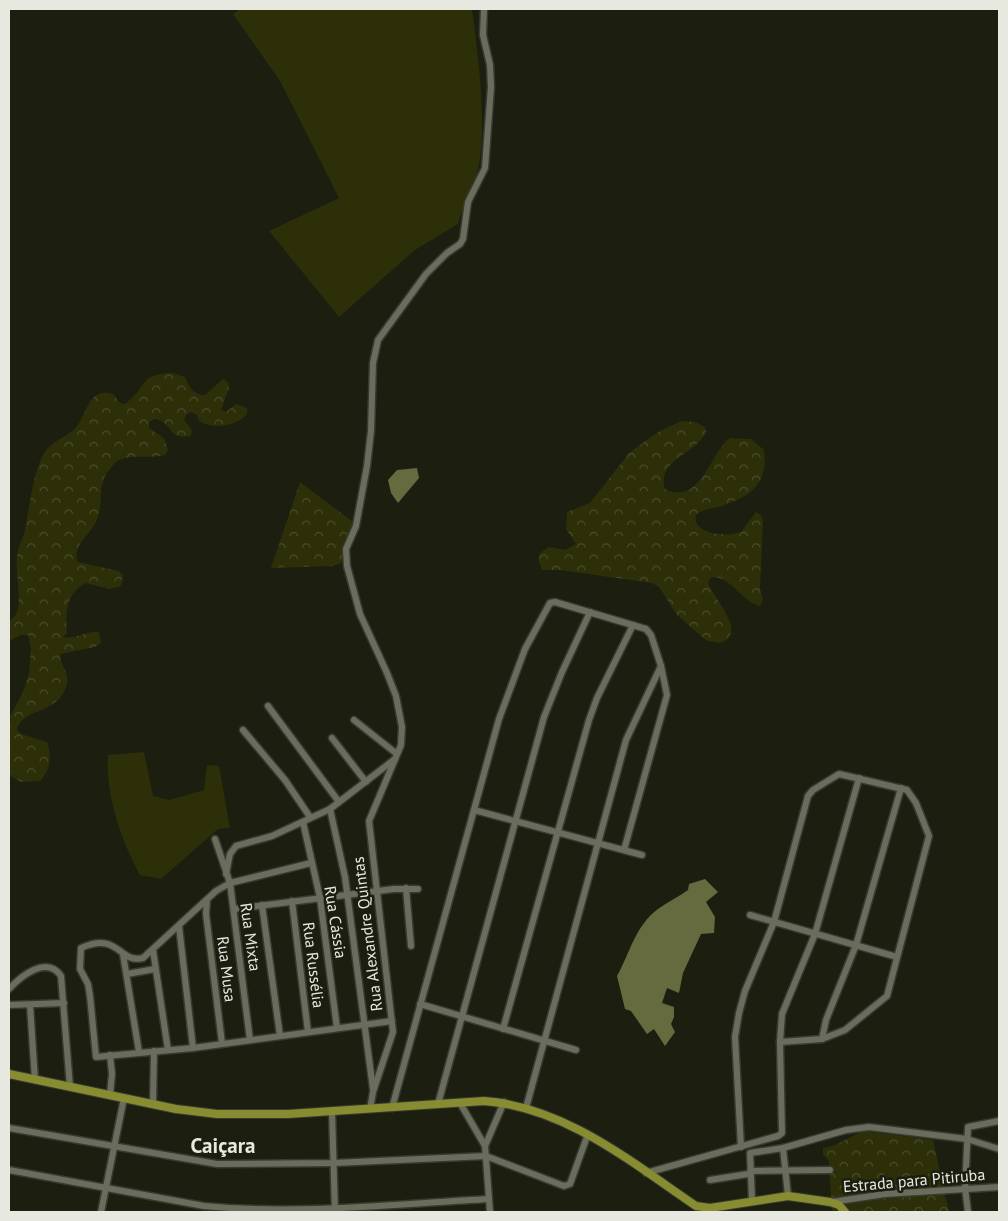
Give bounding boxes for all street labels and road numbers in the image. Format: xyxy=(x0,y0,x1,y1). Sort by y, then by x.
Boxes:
street label: Rua Alexandre Quintas xyxy=(348,855,386,1012)
street label: Rua Cássia xyxy=(320,884,352,960)
street label: Rua Mixta xyxy=(236,902,266,972)
street label: Rua Russélia xyxy=(299,921,329,1009)
street label: Rua Musa xyxy=(213,935,241,1003)
street label: Estrada para Pitiruba xyxy=(842,1164,986,1196)

